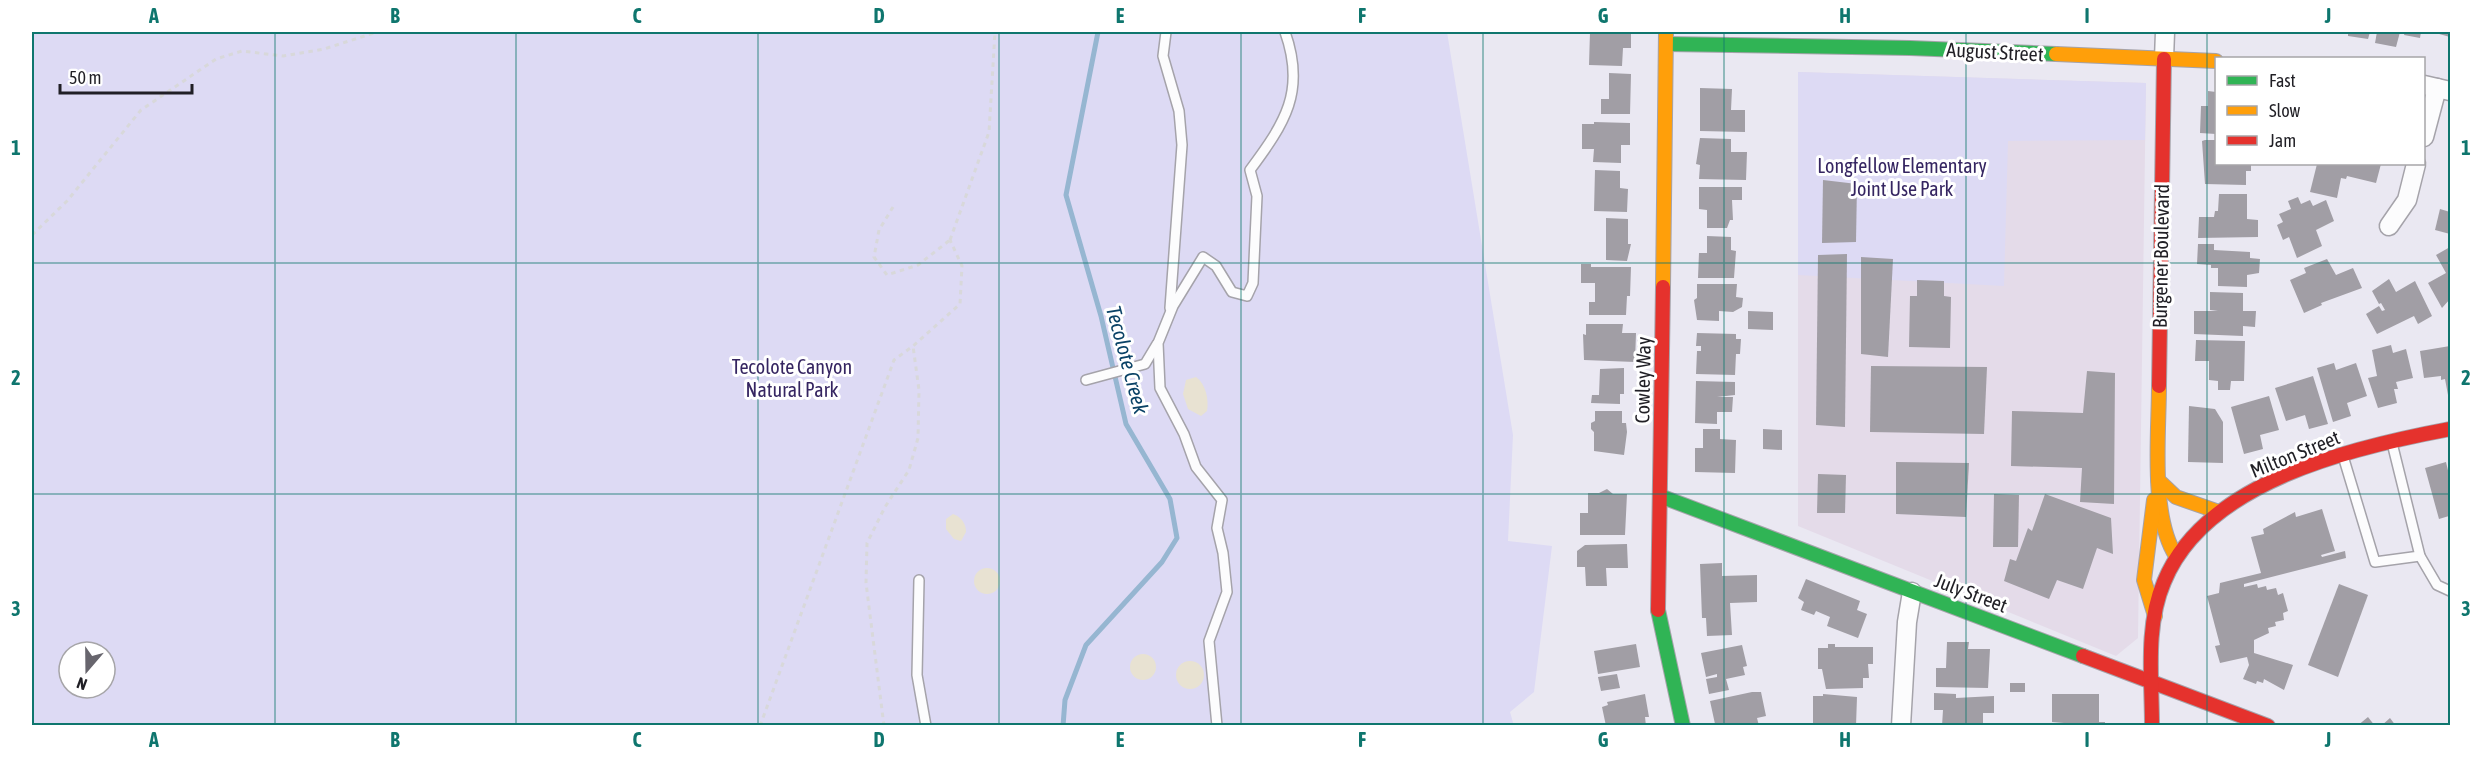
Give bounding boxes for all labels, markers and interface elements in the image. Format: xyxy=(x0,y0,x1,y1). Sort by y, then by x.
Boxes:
text: A xyxy=(148,4,159,27)
text: B xyxy=(390,4,400,27)
text: C xyxy=(633,4,642,27)
text: D xyxy=(873,4,885,27)
text: E xyxy=(1116,4,1125,27)
text: F xyxy=(1358,4,1366,27)
text: G xyxy=(1598,4,1609,27)
text: H xyxy=(1839,4,1851,27)
text: I xyxy=(2084,4,2090,27)
text: J xyxy=(2324,4,2331,27)
street label: August Street xyxy=(1946,37,2044,66)
scale bar xyxy=(60,57,192,95)
legend xyxy=(2215,57,2425,165)
text: 50 m xyxy=(69,67,101,88)
text: Fast xyxy=(2269,70,2296,91)
text: Slow xyxy=(2269,100,2300,121)
text: Jam xyxy=(2269,130,2296,151)
text: 1 xyxy=(11,136,21,159)
text: 1 xyxy=(2461,136,2471,159)
park label: Longfellow Elementary Joint Use Park xyxy=(1817,154,1987,200)
street label: Burgener Boulevard xyxy=(2148,184,2173,328)
water label: Tecolote Creek xyxy=(1102,303,1154,417)
street label: Cowley Way xyxy=(1630,337,1655,423)
park label: Tecolote Canyon Natural Park xyxy=(732,355,852,401)
text: 2 xyxy=(11,366,21,389)
text: 2 xyxy=(2461,366,2471,389)
street label: Milton Street xyxy=(2247,425,2343,482)
street label: July Street xyxy=(1932,568,2011,617)
text: 3 xyxy=(11,597,21,620)
text: 3 xyxy=(2461,597,2471,620)
north arrow xyxy=(57,640,117,700)
text: N xyxy=(74,674,89,694)
text: A xyxy=(148,728,159,751)
text: B xyxy=(390,728,400,751)
text: C xyxy=(633,728,642,751)
text: D xyxy=(873,728,885,751)
text: E xyxy=(1116,728,1125,751)
text: F xyxy=(1358,728,1366,751)
text: G xyxy=(1598,728,1609,751)
text: H xyxy=(1839,728,1851,751)
text: I xyxy=(2084,728,2090,751)
text: J xyxy=(2324,728,2331,751)

